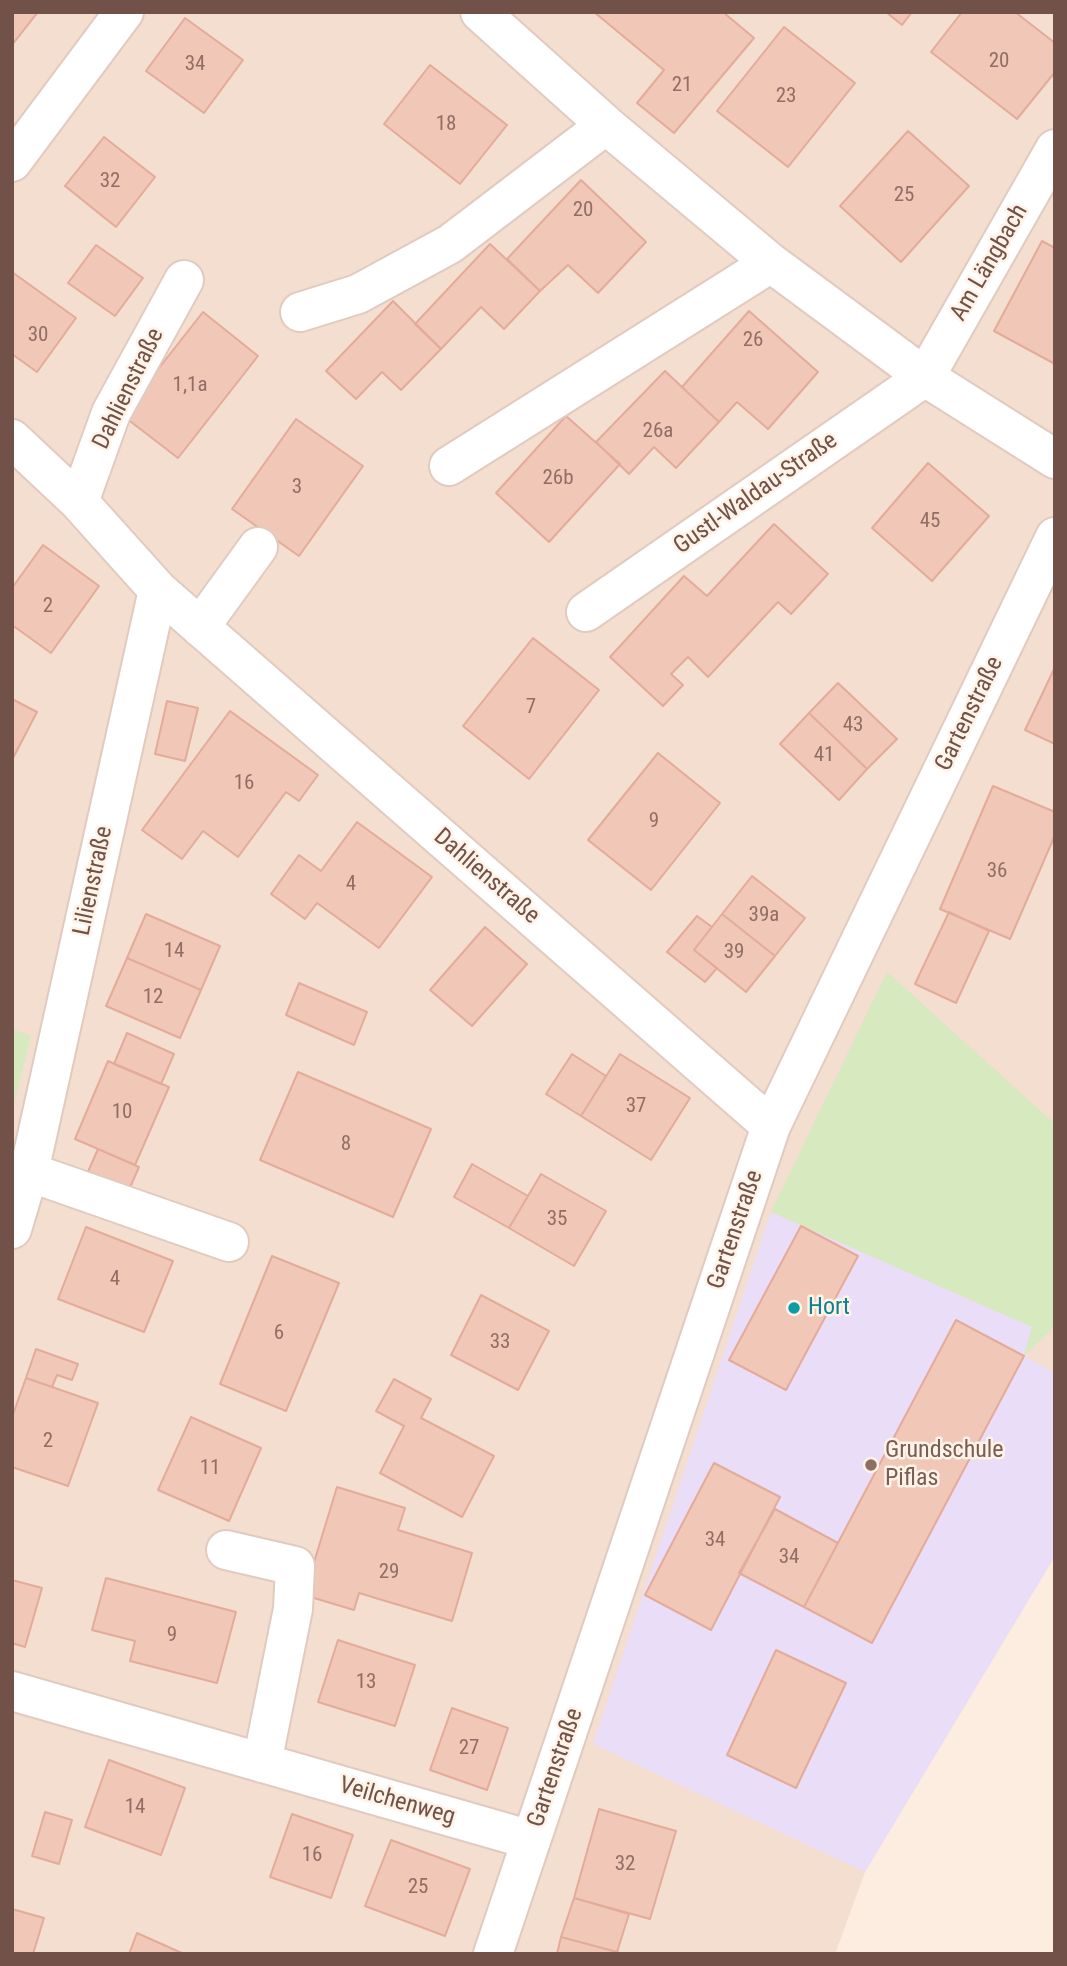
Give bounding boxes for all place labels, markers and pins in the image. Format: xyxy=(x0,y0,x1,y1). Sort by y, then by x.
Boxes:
place label: Hort xyxy=(808,1294,850,1322)
marker: Hort xyxy=(786,1300,802,1316)
place label: Grundschule Piflas xyxy=(885,1437,1004,1493)
marker: Grundschule Piflas xyxy=(863,1457,879,1473)

